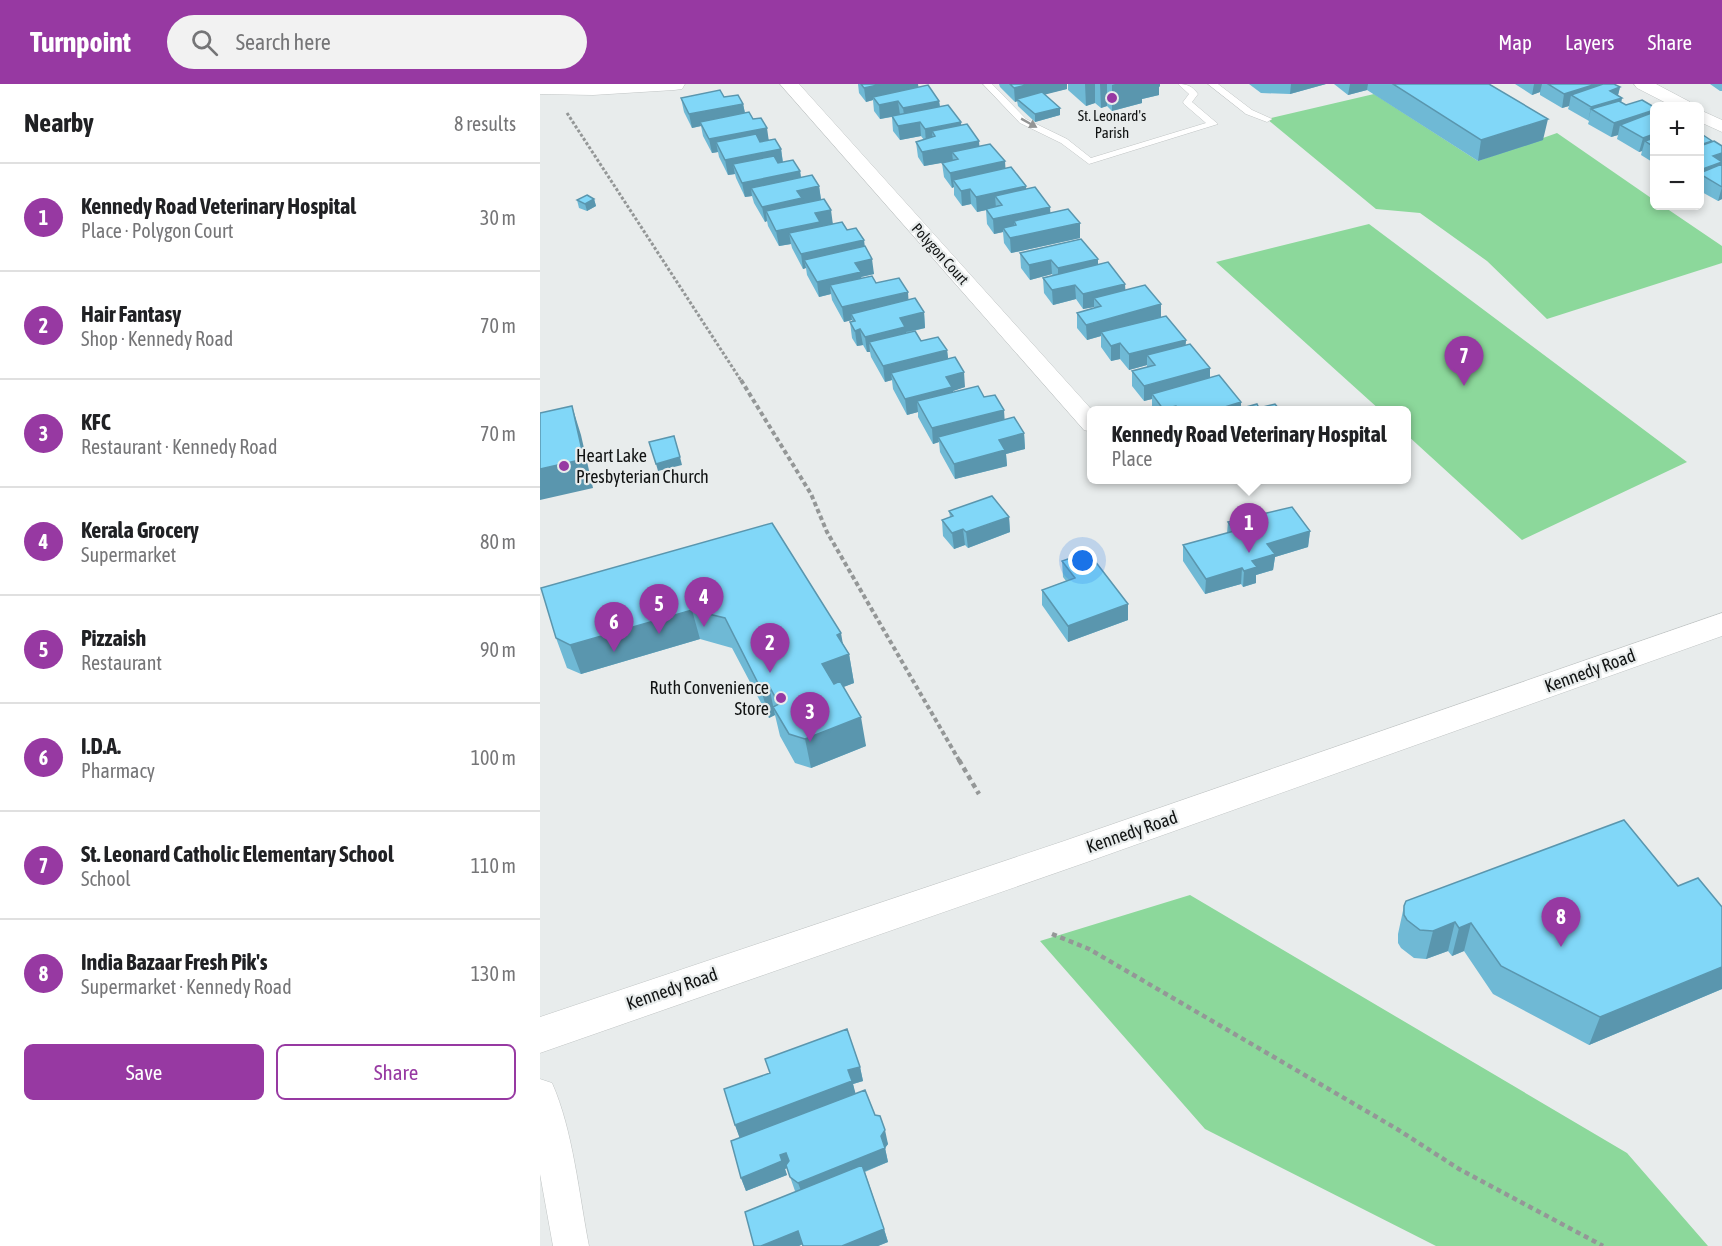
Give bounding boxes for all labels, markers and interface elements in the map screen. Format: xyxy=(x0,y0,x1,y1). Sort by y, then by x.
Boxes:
search box xyxy=(167,15,587,69)
text: Turnpoint xyxy=(30,26,131,58)
icon: search xyxy=(188,26,221,59)
text: Search here xyxy=(236,29,331,55)
text: Map xyxy=(1498,30,1532,54)
text: Layers xyxy=(1565,30,1615,54)
text: Share xyxy=(1648,30,1692,54)
marker: St. Leonard's Parish xyxy=(1105,91,1119,105)
map controls xyxy=(1650,102,1704,210)
button: + xyxy=(1650,102,1704,156)
place label: St. Leonard's Parish xyxy=(1078,107,1146,141)
text: Nearby xyxy=(24,108,94,138)
text: 8 results xyxy=(454,112,516,135)
one-way arrow xyxy=(1021,118,1038,128)
button: − xyxy=(1650,156,1704,210)
text: Kennedy Road Veterinary Hospital xyxy=(81,193,356,219)
text: 1 xyxy=(39,206,48,229)
text: 30 m xyxy=(480,206,516,229)
text: Place · Polygon Court xyxy=(81,219,234,242)
street label: Polygon Court xyxy=(908,220,972,288)
text: Hair Fantasy xyxy=(81,301,181,327)
text: 2 xyxy=(39,314,48,337)
text: 70 m xyxy=(480,314,516,337)
text: Shop · Kennedy Road xyxy=(81,327,233,350)
pin: 7 xyxy=(1444,336,1484,386)
popup xyxy=(1087,406,1411,484)
text: KFC xyxy=(81,409,111,435)
text: Kennedy Road Veterinary Hospital xyxy=(1111,421,1387,447)
text: 3 xyxy=(39,422,48,445)
text: 70 m xyxy=(480,422,516,445)
text: Restaurant · Kennedy Road xyxy=(81,435,277,458)
place label: Heart Lake Presbyterian Church xyxy=(576,445,709,487)
text: Place xyxy=(1111,447,1152,470)
marker: Heart Lake Presbyterian Church xyxy=(557,459,571,473)
pin: 1 xyxy=(1230,504,1268,553)
text: Kerala Grocery xyxy=(81,517,199,543)
text: 4 xyxy=(39,530,48,553)
text: 80 m xyxy=(480,530,516,553)
text: Supermarket xyxy=(81,543,176,566)
your location xyxy=(1068,546,1097,575)
pin: 4 xyxy=(684,578,724,627)
pin: 5 xyxy=(640,584,678,634)
pin: 6 xyxy=(594,602,634,652)
pin: 2 xyxy=(750,624,790,673)
text: Pizzaish xyxy=(81,625,146,651)
text: 5 xyxy=(39,638,48,661)
text: 90 m xyxy=(480,638,516,661)
street label: Kennedy Road xyxy=(1542,644,1638,697)
text: Restaurant xyxy=(81,651,162,674)
place label: Ruth Convenience Store xyxy=(650,677,769,719)
marker: Ruth Convenience Store xyxy=(774,691,788,705)
pin: 3 xyxy=(790,692,830,742)
text: I.D.A. xyxy=(81,733,121,759)
text: 6 xyxy=(39,746,48,769)
text: 100 m xyxy=(471,746,516,769)
text: Pharmacy xyxy=(81,759,155,782)
street label: Kennedy Road xyxy=(1084,806,1180,857)
text: St. Leonard Catholic Elementary School xyxy=(81,841,394,867)
text: 7 xyxy=(39,854,48,877)
text: 110 m xyxy=(471,854,516,877)
text: School xyxy=(81,867,131,890)
pin: 8 xyxy=(1542,898,1580,947)
text: India Bazaar Fresh Pik's xyxy=(81,949,268,975)
text: 8 xyxy=(39,962,48,985)
text: 130 m xyxy=(471,962,516,985)
street label: Kennedy Road xyxy=(624,963,720,1014)
text: Supermarket · Kennedy Road xyxy=(81,975,292,998)
button: Save xyxy=(24,1044,264,1100)
button: Share xyxy=(276,1044,516,1100)

